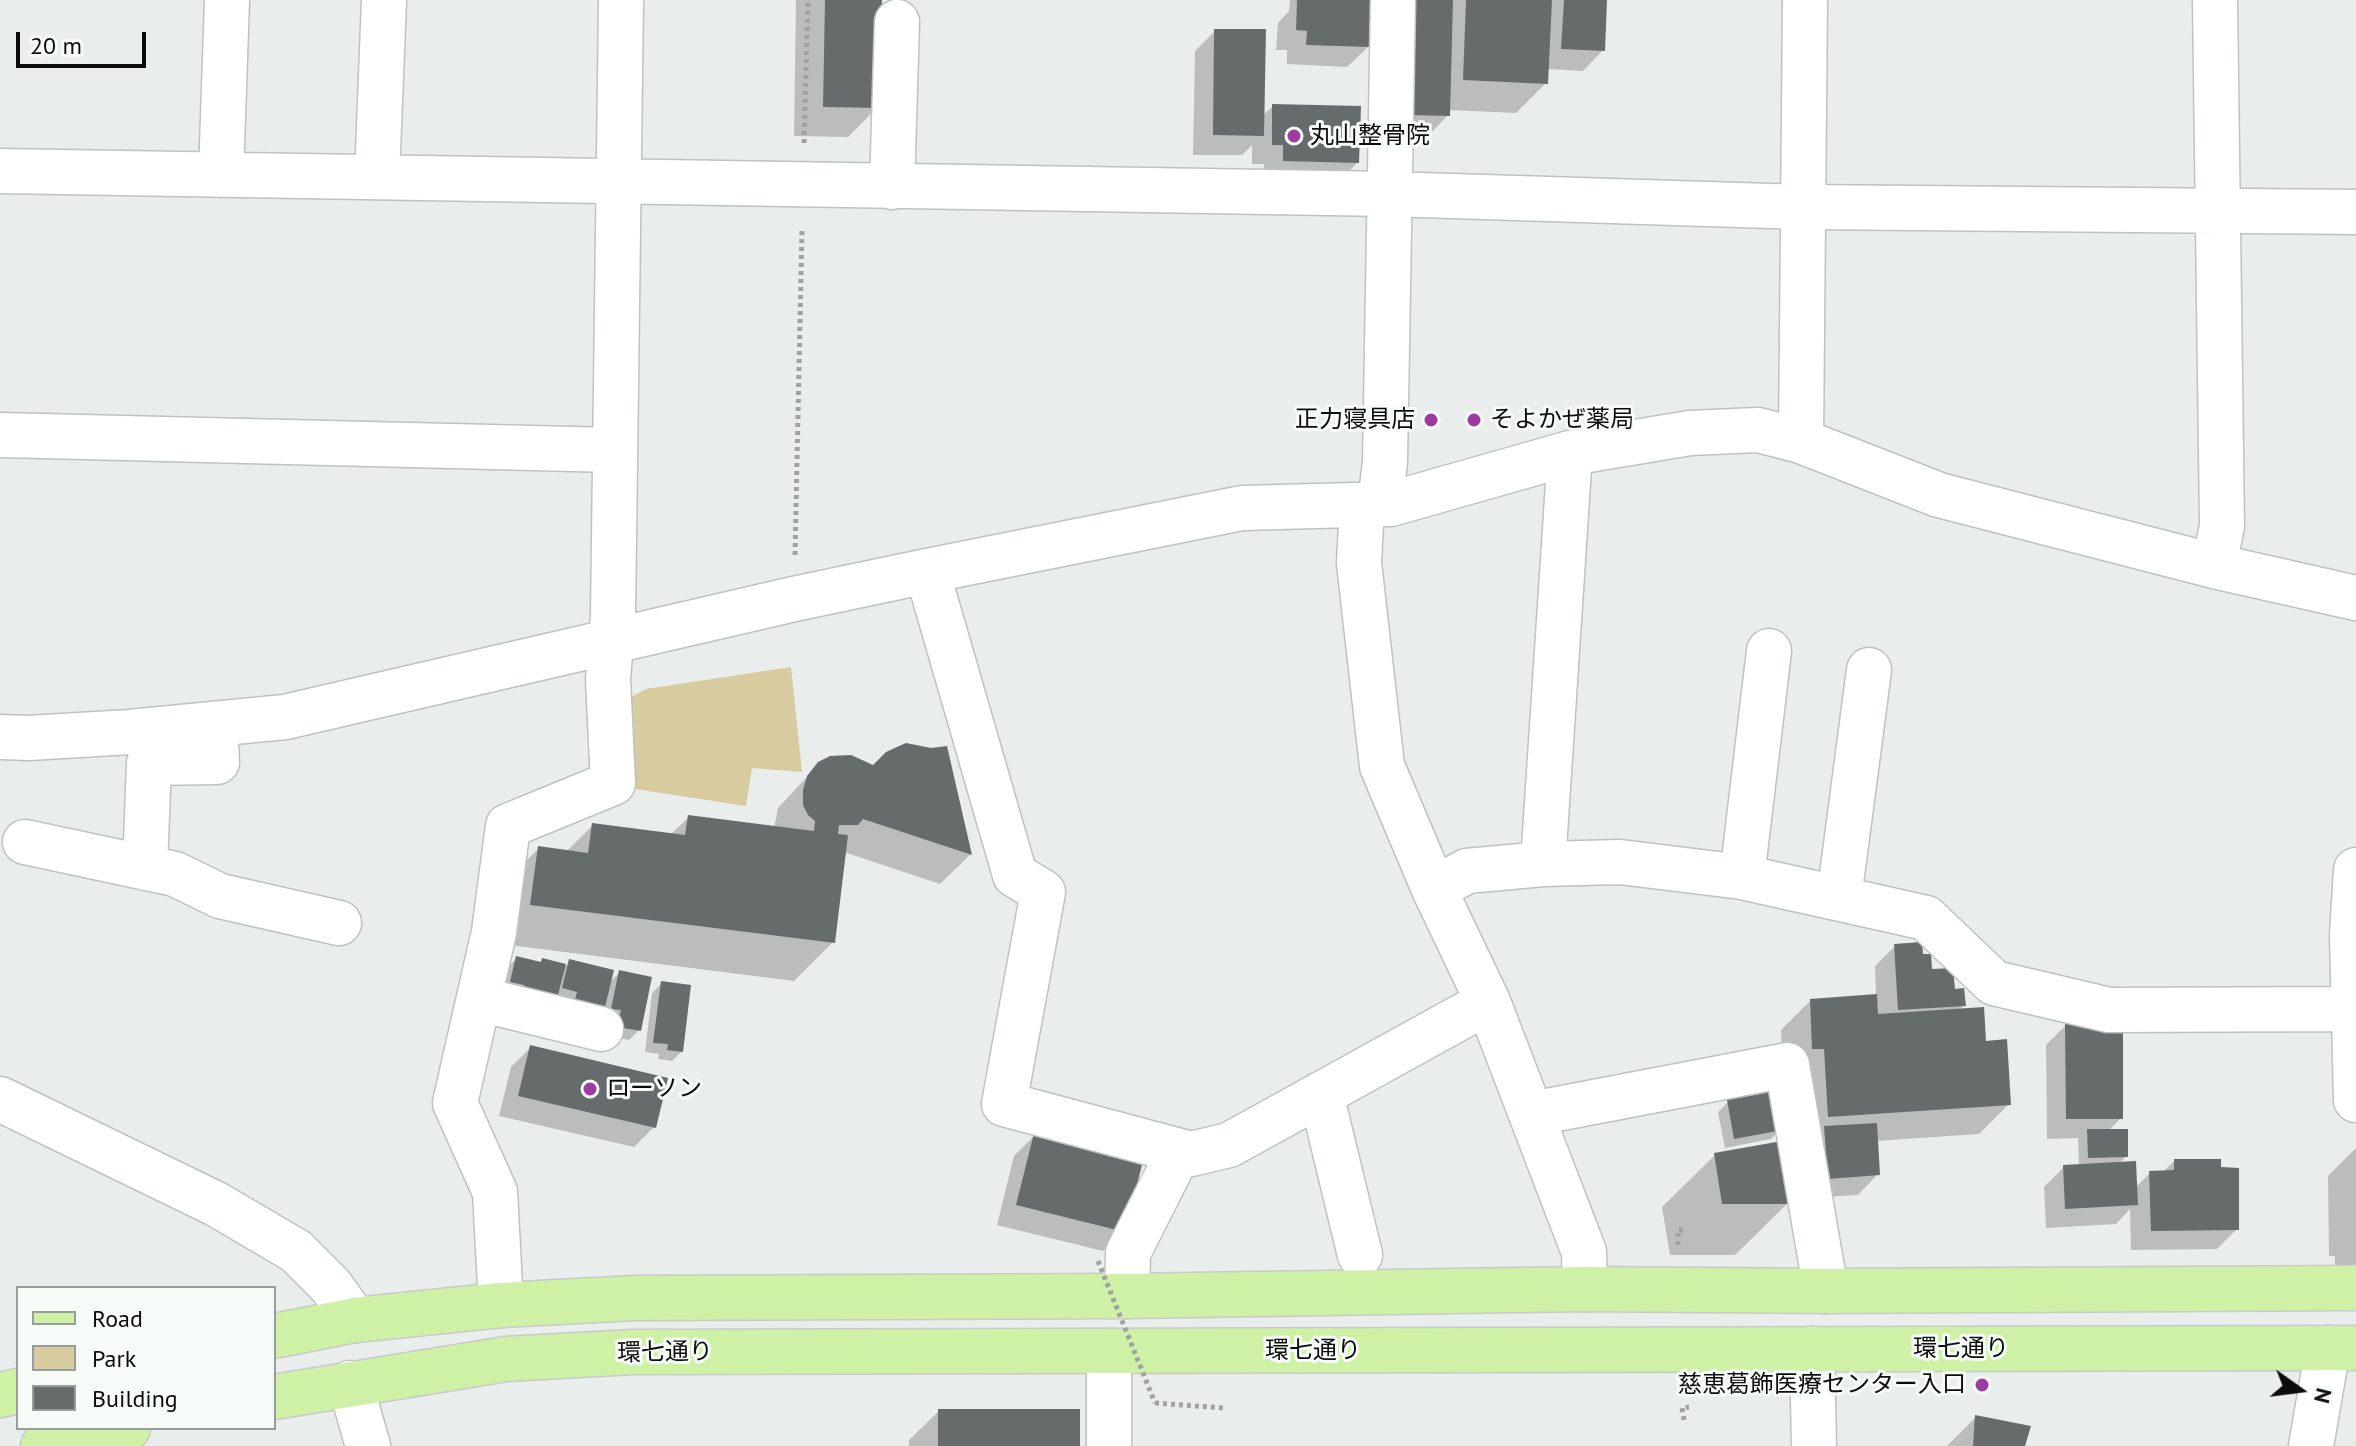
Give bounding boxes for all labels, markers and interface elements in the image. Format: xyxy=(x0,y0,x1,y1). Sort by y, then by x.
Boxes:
scale bar xyxy=(20,16,150,66)
text: 20 m xyxy=(30,30,82,61)
place label: 丸山整骨院 xyxy=(1310,122,1430,150)
marker: 丸山整骨院 xyxy=(1285,127,1303,145)
place label: 正力寝具店 xyxy=(1295,406,1415,434)
place label: そよかぜ薬局 xyxy=(1490,406,1634,434)
marker: 正力寝具店 xyxy=(1422,411,1440,429)
marker: そよかぜ薬局 xyxy=(1465,411,1483,429)
place label: ローソン xyxy=(606,1075,702,1103)
marker: ローソン xyxy=(581,1080,599,1098)
legend xyxy=(16,1286,276,1430)
text: Road xyxy=(92,1303,143,1334)
street label: 環七通り xyxy=(1913,1335,2009,1363)
street label: 環七通り xyxy=(1265,1337,1361,1365)
street label: 環七通り xyxy=(617,1338,713,1368)
text: Park xyxy=(92,1343,136,1374)
north arrow xyxy=(2260,1350,2340,1430)
place label: 慈恵葛飾医療センター入口 xyxy=(1678,1371,1966,1399)
marker: 慈恵葛飾医療センター入口 xyxy=(1973,1376,1991,1394)
text: Building xyxy=(92,1383,178,1414)
text: N xyxy=(2308,1385,2339,1406)

